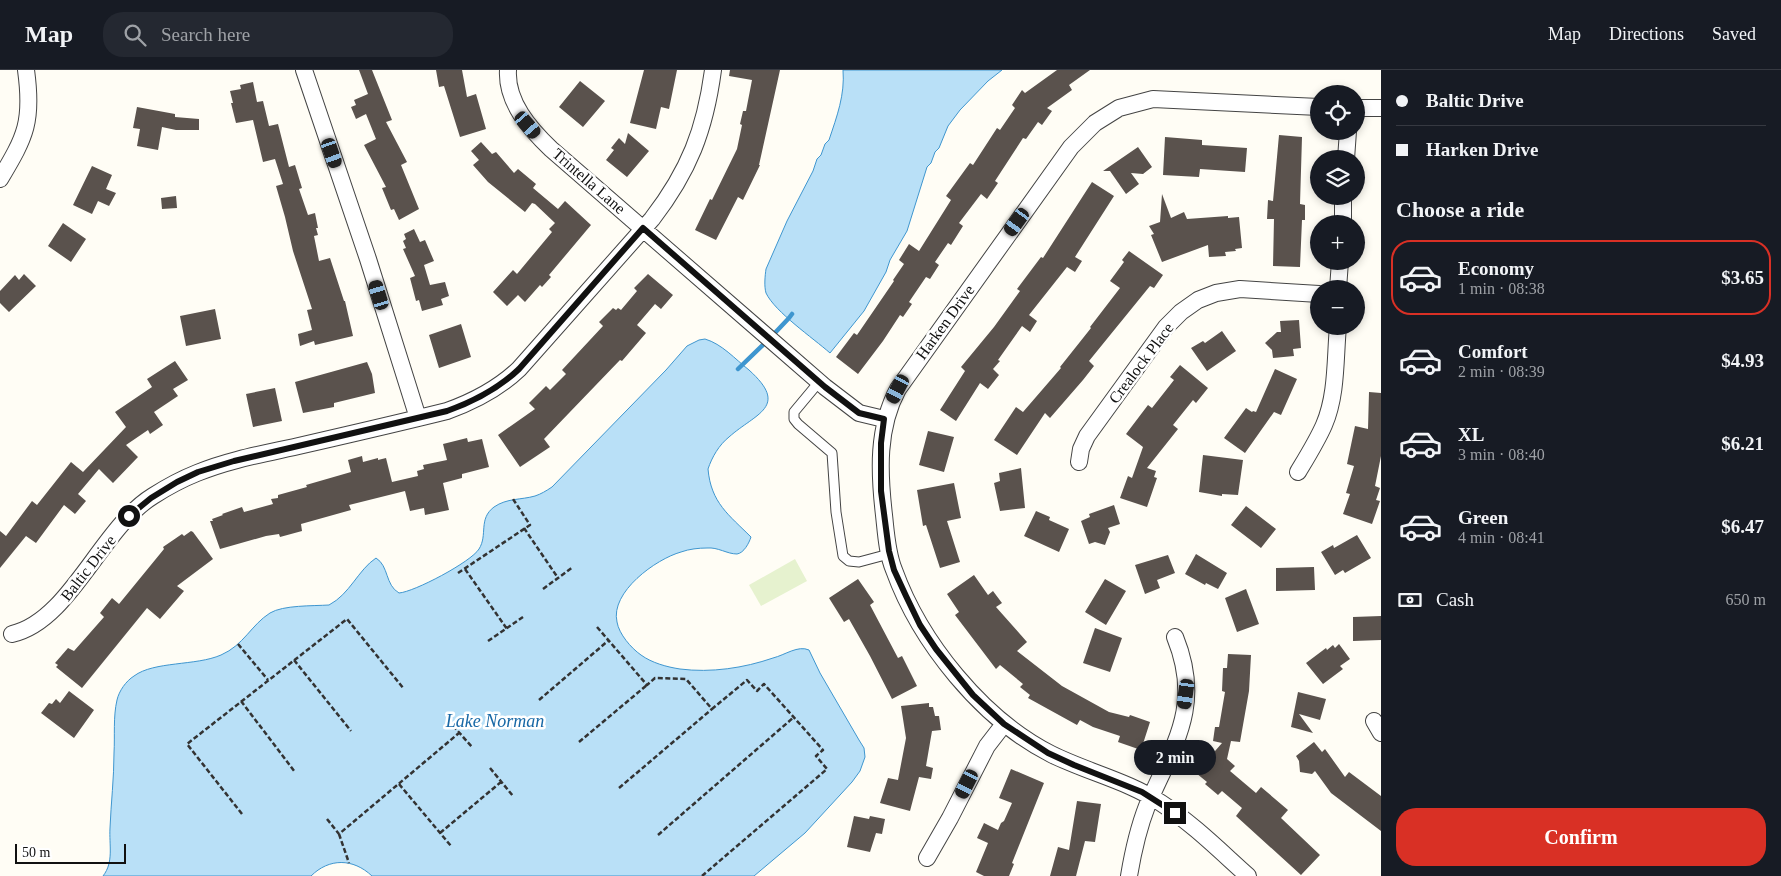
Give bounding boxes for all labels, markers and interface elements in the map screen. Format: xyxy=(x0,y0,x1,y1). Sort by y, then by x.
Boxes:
search box xyxy=(103,12,453,57)
text: Map xyxy=(25,21,73,47)
icon: search xyxy=(121,21,149,49)
text: Search here xyxy=(161,24,250,45)
text: Map xyxy=(1548,24,1581,44)
text: Directions xyxy=(1609,24,1684,44)
text: Saved xyxy=(1712,24,1756,44)
map controls xyxy=(1310,85,1365,335)
button: locate xyxy=(1310,85,1365,140)
text: Baltic Drive xyxy=(1426,90,1524,111)
car xyxy=(512,109,543,141)
car xyxy=(320,136,343,170)
text: Harken Drive xyxy=(1426,139,1538,160)
street label: Trintella Lane xyxy=(549,145,629,217)
button: layers xyxy=(1310,150,1365,205)
text: Choose a ride xyxy=(1396,197,1524,222)
car xyxy=(1002,205,1031,239)
button: + xyxy=(1310,215,1365,270)
icon: car xyxy=(1398,255,1443,300)
text: Economy xyxy=(1458,258,1534,279)
text: $3.65 xyxy=(1721,267,1764,288)
car xyxy=(367,278,390,312)
button: − xyxy=(1310,280,1365,335)
text: 1 min · 08:38 xyxy=(1458,280,1545,297)
street label: Harken Drive xyxy=(912,282,978,362)
street label: Crealock Place xyxy=(1105,319,1177,407)
icon: car xyxy=(1398,338,1443,383)
text: Comfort xyxy=(1458,341,1528,362)
text: $4.93 xyxy=(1721,350,1764,371)
text: 2 min · 08:39 xyxy=(1458,363,1545,380)
car xyxy=(884,372,911,406)
icon: car xyxy=(1398,421,1443,466)
text: XL xyxy=(1458,424,1484,445)
text: $6.21 xyxy=(1721,433,1764,454)
text: 3 min · 08:40 xyxy=(1458,446,1545,463)
icon: car xyxy=(1398,504,1443,549)
route start xyxy=(118,505,140,527)
text: Green xyxy=(1458,507,1508,528)
text: $6.47 xyxy=(1721,516,1764,537)
text: 4 min · 08:41 xyxy=(1458,529,1545,546)
street label: Baltic Drive xyxy=(57,532,119,604)
icon: cash xyxy=(1396,586,1424,614)
text: Cash xyxy=(1436,589,1474,610)
text: 650 m xyxy=(1726,591,1766,608)
car xyxy=(1176,678,1195,710)
water label: Lake Norman xyxy=(445,711,544,731)
callout: 2 min xyxy=(1134,740,1216,776)
text: 2 min xyxy=(1156,749,1194,766)
car xyxy=(953,767,980,801)
route end xyxy=(1164,802,1186,824)
button: Confirm xyxy=(1396,808,1766,866)
scale bar xyxy=(15,841,126,864)
text: 50 m xyxy=(22,845,50,860)

